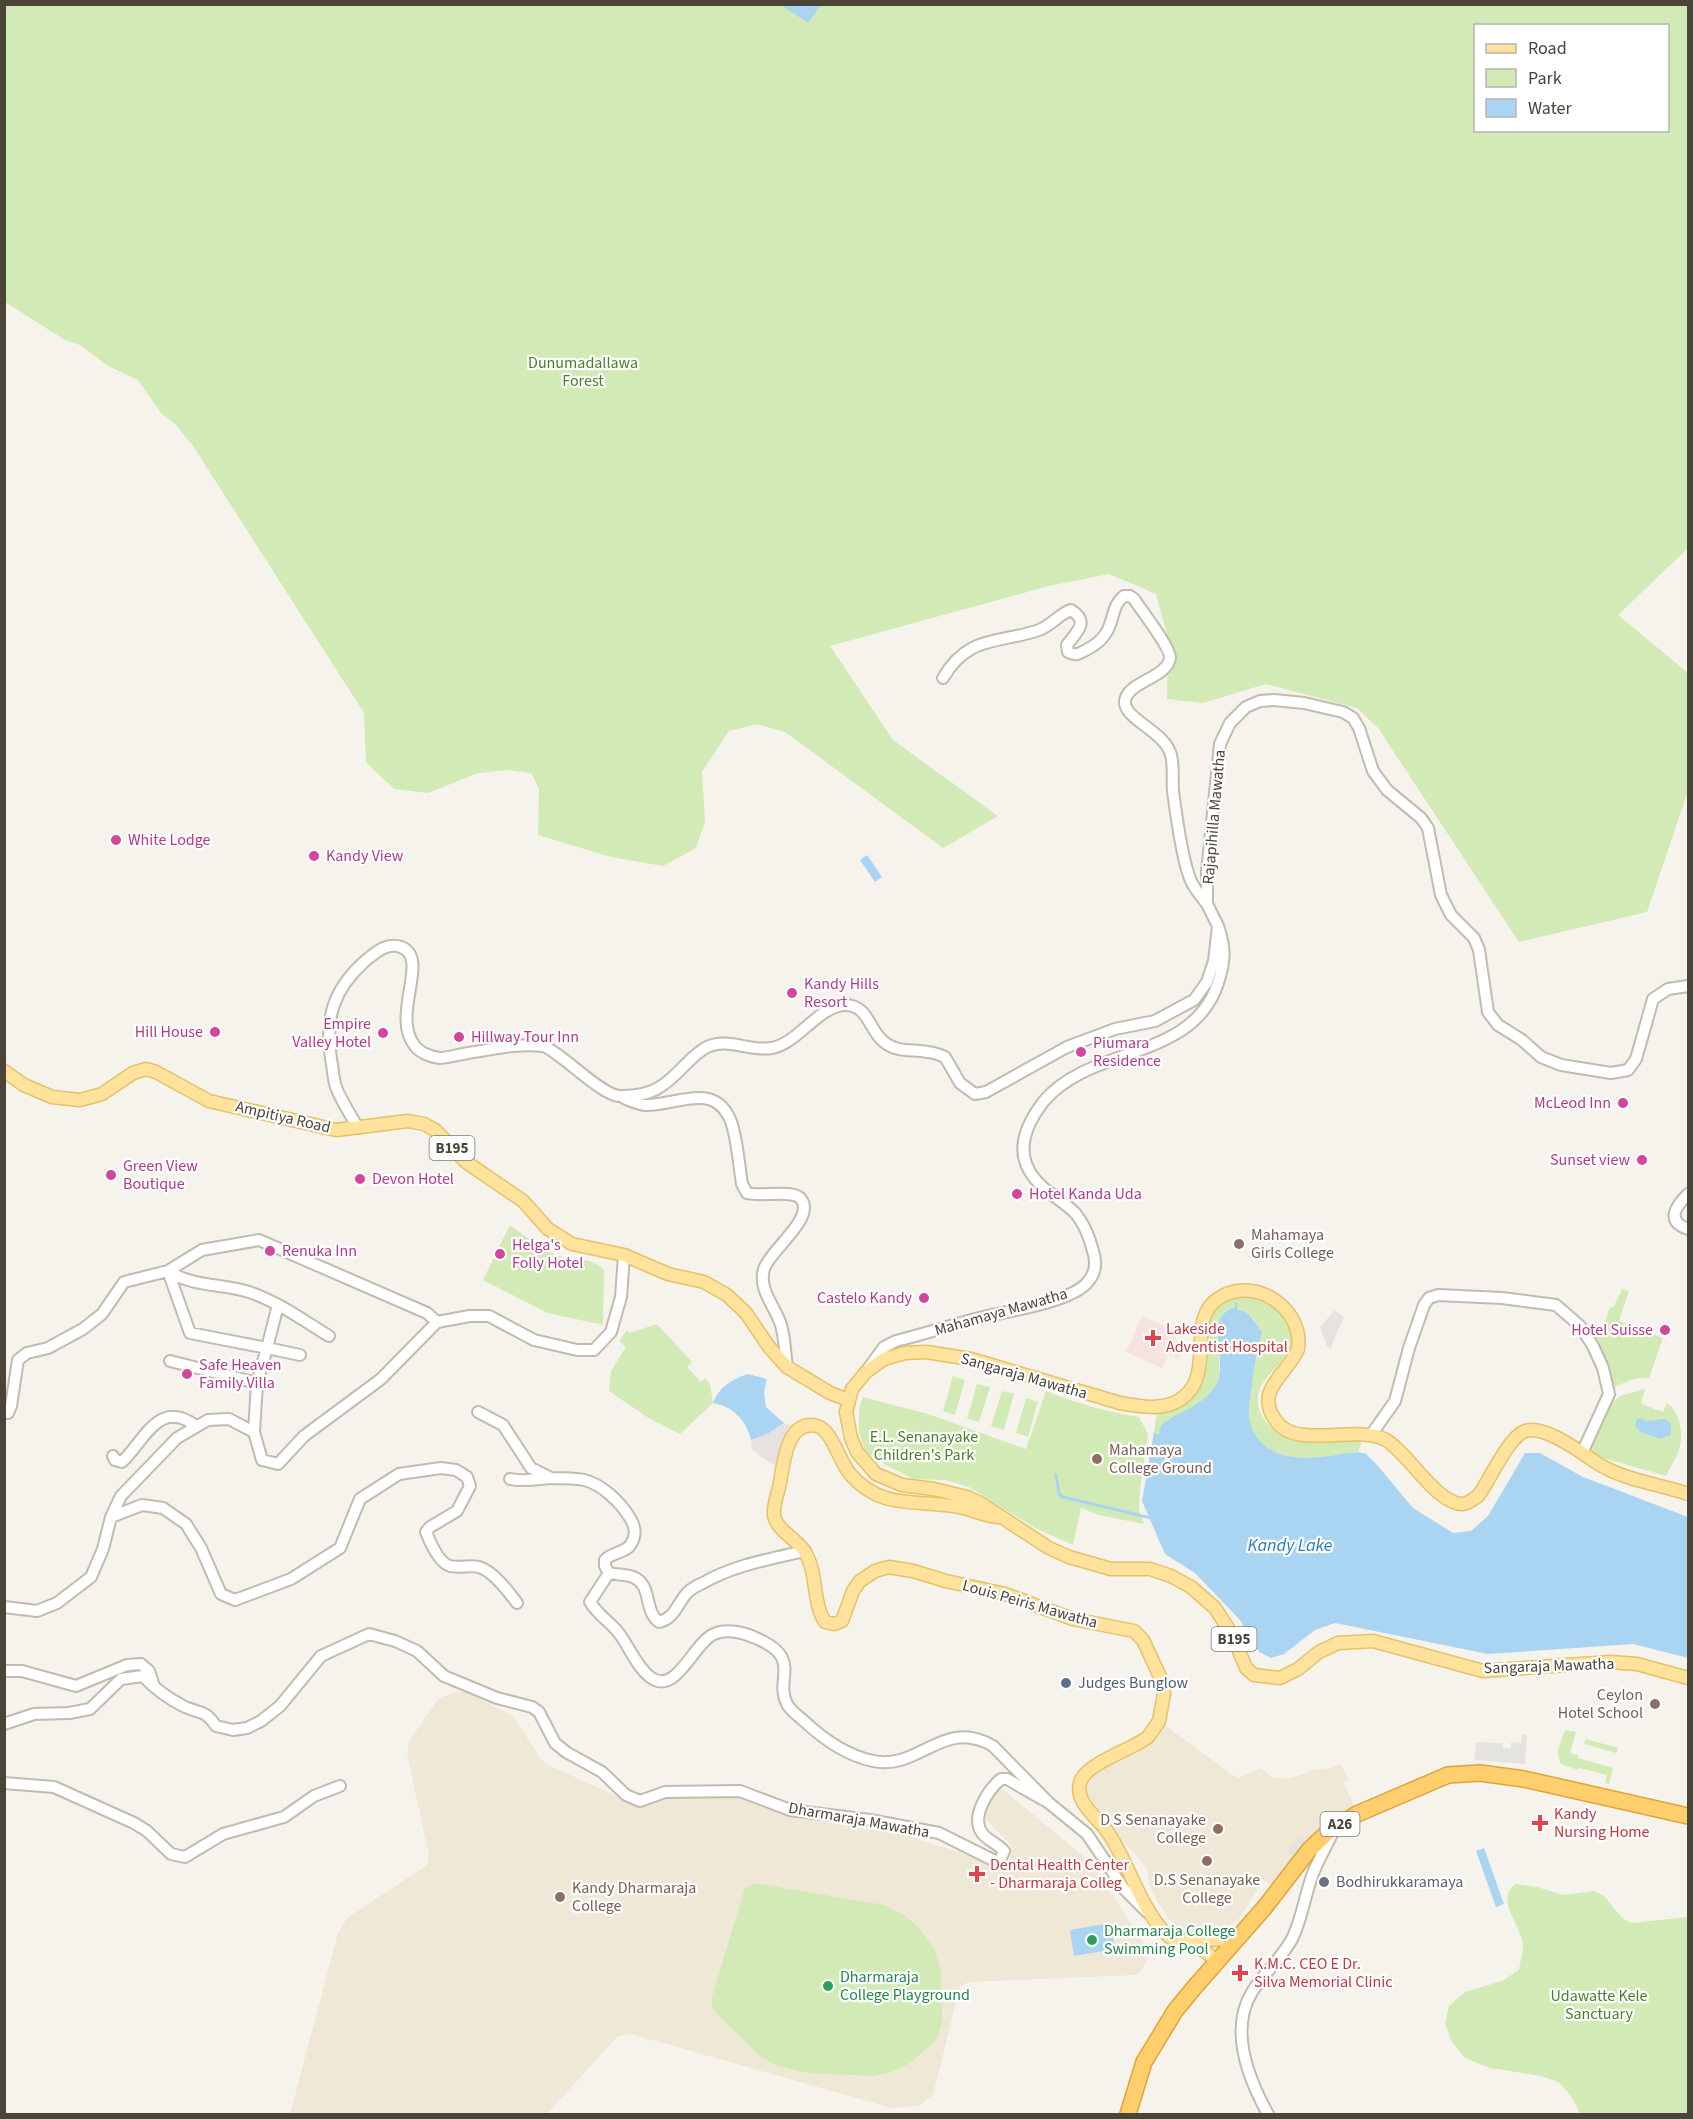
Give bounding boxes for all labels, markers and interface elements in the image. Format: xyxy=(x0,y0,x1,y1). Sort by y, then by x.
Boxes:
legend xyxy=(1474,24,1669,132)
text: Road xyxy=(1528,36,1567,61)
text: Park xyxy=(1528,66,1562,91)
text: Water xyxy=(1528,96,1572,121)
park label: Dunumadallawa Forest xyxy=(528,352,638,392)
street label: Rajapihilla Mawatha xyxy=(1197,749,1231,885)
place label: White Lodge xyxy=(128,829,211,851)
marker: White Lodge xyxy=(109,833,123,847)
place label: Kandy View xyxy=(326,845,404,867)
marker: Kandy View xyxy=(307,849,321,863)
place label: Kandy Hills Resort xyxy=(804,973,879,1013)
marker: Kandy Hills Resort xyxy=(785,986,799,1000)
place label: Empire Valley Hotel xyxy=(292,1013,371,1053)
place label: Hill House xyxy=(135,1021,203,1043)
marker: Hill House xyxy=(208,1025,222,1039)
marker: Empire Valley Hotel xyxy=(376,1026,390,1040)
place label: Hillway Tour Inn xyxy=(471,1026,579,1048)
marker: Hillway Tour Inn xyxy=(452,1030,466,1044)
place label: Piumara Residence xyxy=(1093,1032,1161,1072)
marker: Piumara Residence xyxy=(1074,1045,1088,1059)
place label: McLeod Inn xyxy=(1534,1092,1611,1114)
street label: Ampitiya Road xyxy=(233,1095,333,1139)
marker: McLeod Inn xyxy=(1616,1096,1630,1110)
road number: B195 xyxy=(430,1136,474,1160)
place label: Sunset view xyxy=(1550,1149,1630,1171)
marker: Sunset view xyxy=(1635,1153,1649,1167)
place label: Green View Boutique xyxy=(123,1155,198,1195)
marker: Green View Boutique xyxy=(104,1168,118,1182)
place label: Devon Hotel xyxy=(372,1168,454,1190)
marker: Devon Hotel xyxy=(353,1172,367,1186)
place label: Hotel Kanda Uda xyxy=(1029,1183,1142,1205)
marker: Hotel Kanda Uda xyxy=(1010,1187,1024,1201)
place label: Mahamaya Girls College xyxy=(1251,1224,1334,1264)
place label: Helga's Folly Hotel xyxy=(512,1234,583,1274)
marker: Mahamaya Girls College xyxy=(1232,1237,1246,1251)
place label: Renuka Inn xyxy=(282,1240,357,1262)
marker: Renuka Inn xyxy=(263,1244,277,1258)
marker: Helga's Folly Hotel xyxy=(493,1247,507,1261)
street label: Mahamaya Mawatha xyxy=(932,1283,1070,1341)
place label: Castelo Kandy xyxy=(817,1287,913,1309)
marker: Castelo Kandy xyxy=(917,1291,931,1305)
place label: Lakeside Adventist Hospital xyxy=(1166,1318,1288,1358)
place label: Hotel Suisse xyxy=(1571,1319,1653,1341)
marker: Hotel Suisse xyxy=(1658,1323,1672,1337)
marker: Lakeside Adventist Hospital xyxy=(1144,1329,1162,1347)
street label: Sangaraja Mawatha xyxy=(958,1347,1090,1405)
place label: Safe Heaven Family Villa xyxy=(199,1354,282,1394)
marker: Safe Heaven Family Villa xyxy=(180,1367,194,1381)
park label: E.L. Senanayake Children's Park xyxy=(870,1426,978,1466)
place label: Mahamaya College Ground xyxy=(1109,1439,1212,1479)
marker: Mahamaya College Ground xyxy=(1090,1452,1104,1466)
water label: Kandy Lake xyxy=(1248,1533,1333,1558)
street label: Louis Peiris Mawatha xyxy=(960,1574,1100,1634)
road number: B195 xyxy=(1212,1627,1256,1651)
street label: Sangaraja Mawatha xyxy=(1483,1653,1615,1679)
place label: Judges Bunglow xyxy=(1078,1672,1189,1694)
marker: Judges Bunglow xyxy=(1059,1676,1073,1690)
place label: Ceylon Hotel School xyxy=(1558,1684,1643,1724)
marker: Ceylon Hotel School xyxy=(1648,1697,1662,1711)
street label: Dharmaraja Mawatha xyxy=(787,1797,931,1843)
place label: Kandy Nursing Home xyxy=(1554,1803,1650,1843)
place label: D S Senanayake College xyxy=(1100,1809,1206,1849)
road number: A26 xyxy=(1320,1812,1360,1836)
marker: Kandy Nursing Home xyxy=(1531,1814,1549,1832)
marker: D S Senanayake College xyxy=(1211,1822,1225,1836)
place label: Dental Health Center - Dharmaraja Colleg xyxy=(990,1854,1129,1894)
marker: D.S Senanayake College xyxy=(1200,1854,1214,1868)
marker: Dental Health Center - Dharmaraja Colleg xyxy=(968,1865,986,1883)
place label: D.S Senanayake College xyxy=(1154,1869,1260,1909)
place label: Bodhirukkaramaya xyxy=(1336,1871,1463,1893)
marker: Bodhirukkaramaya xyxy=(1317,1875,1331,1889)
place label: Kandy Dharmaraja College xyxy=(572,1877,696,1917)
marker: Kandy Dharmaraja College xyxy=(553,1890,567,1904)
place label: Dharmaraja College Swimming Pool xyxy=(1104,1920,1236,1960)
marker: Dharmaraja College Swimming Pool xyxy=(1085,1933,1099,1947)
place label: K.M.C. CEO E Dr. Silva Memorial Clinic xyxy=(1254,1953,1392,1993)
marker: K.M.C. CEO E Dr. Silva Memorial Clinic xyxy=(1231,1964,1249,1982)
place label: Dharmaraja College Playground xyxy=(840,1966,970,2006)
marker: Dharmaraja College Playground xyxy=(821,1979,835,1993)
park label: Udawatte Kele Sanctuary xyxy=(1551,1985,1648,2025)

